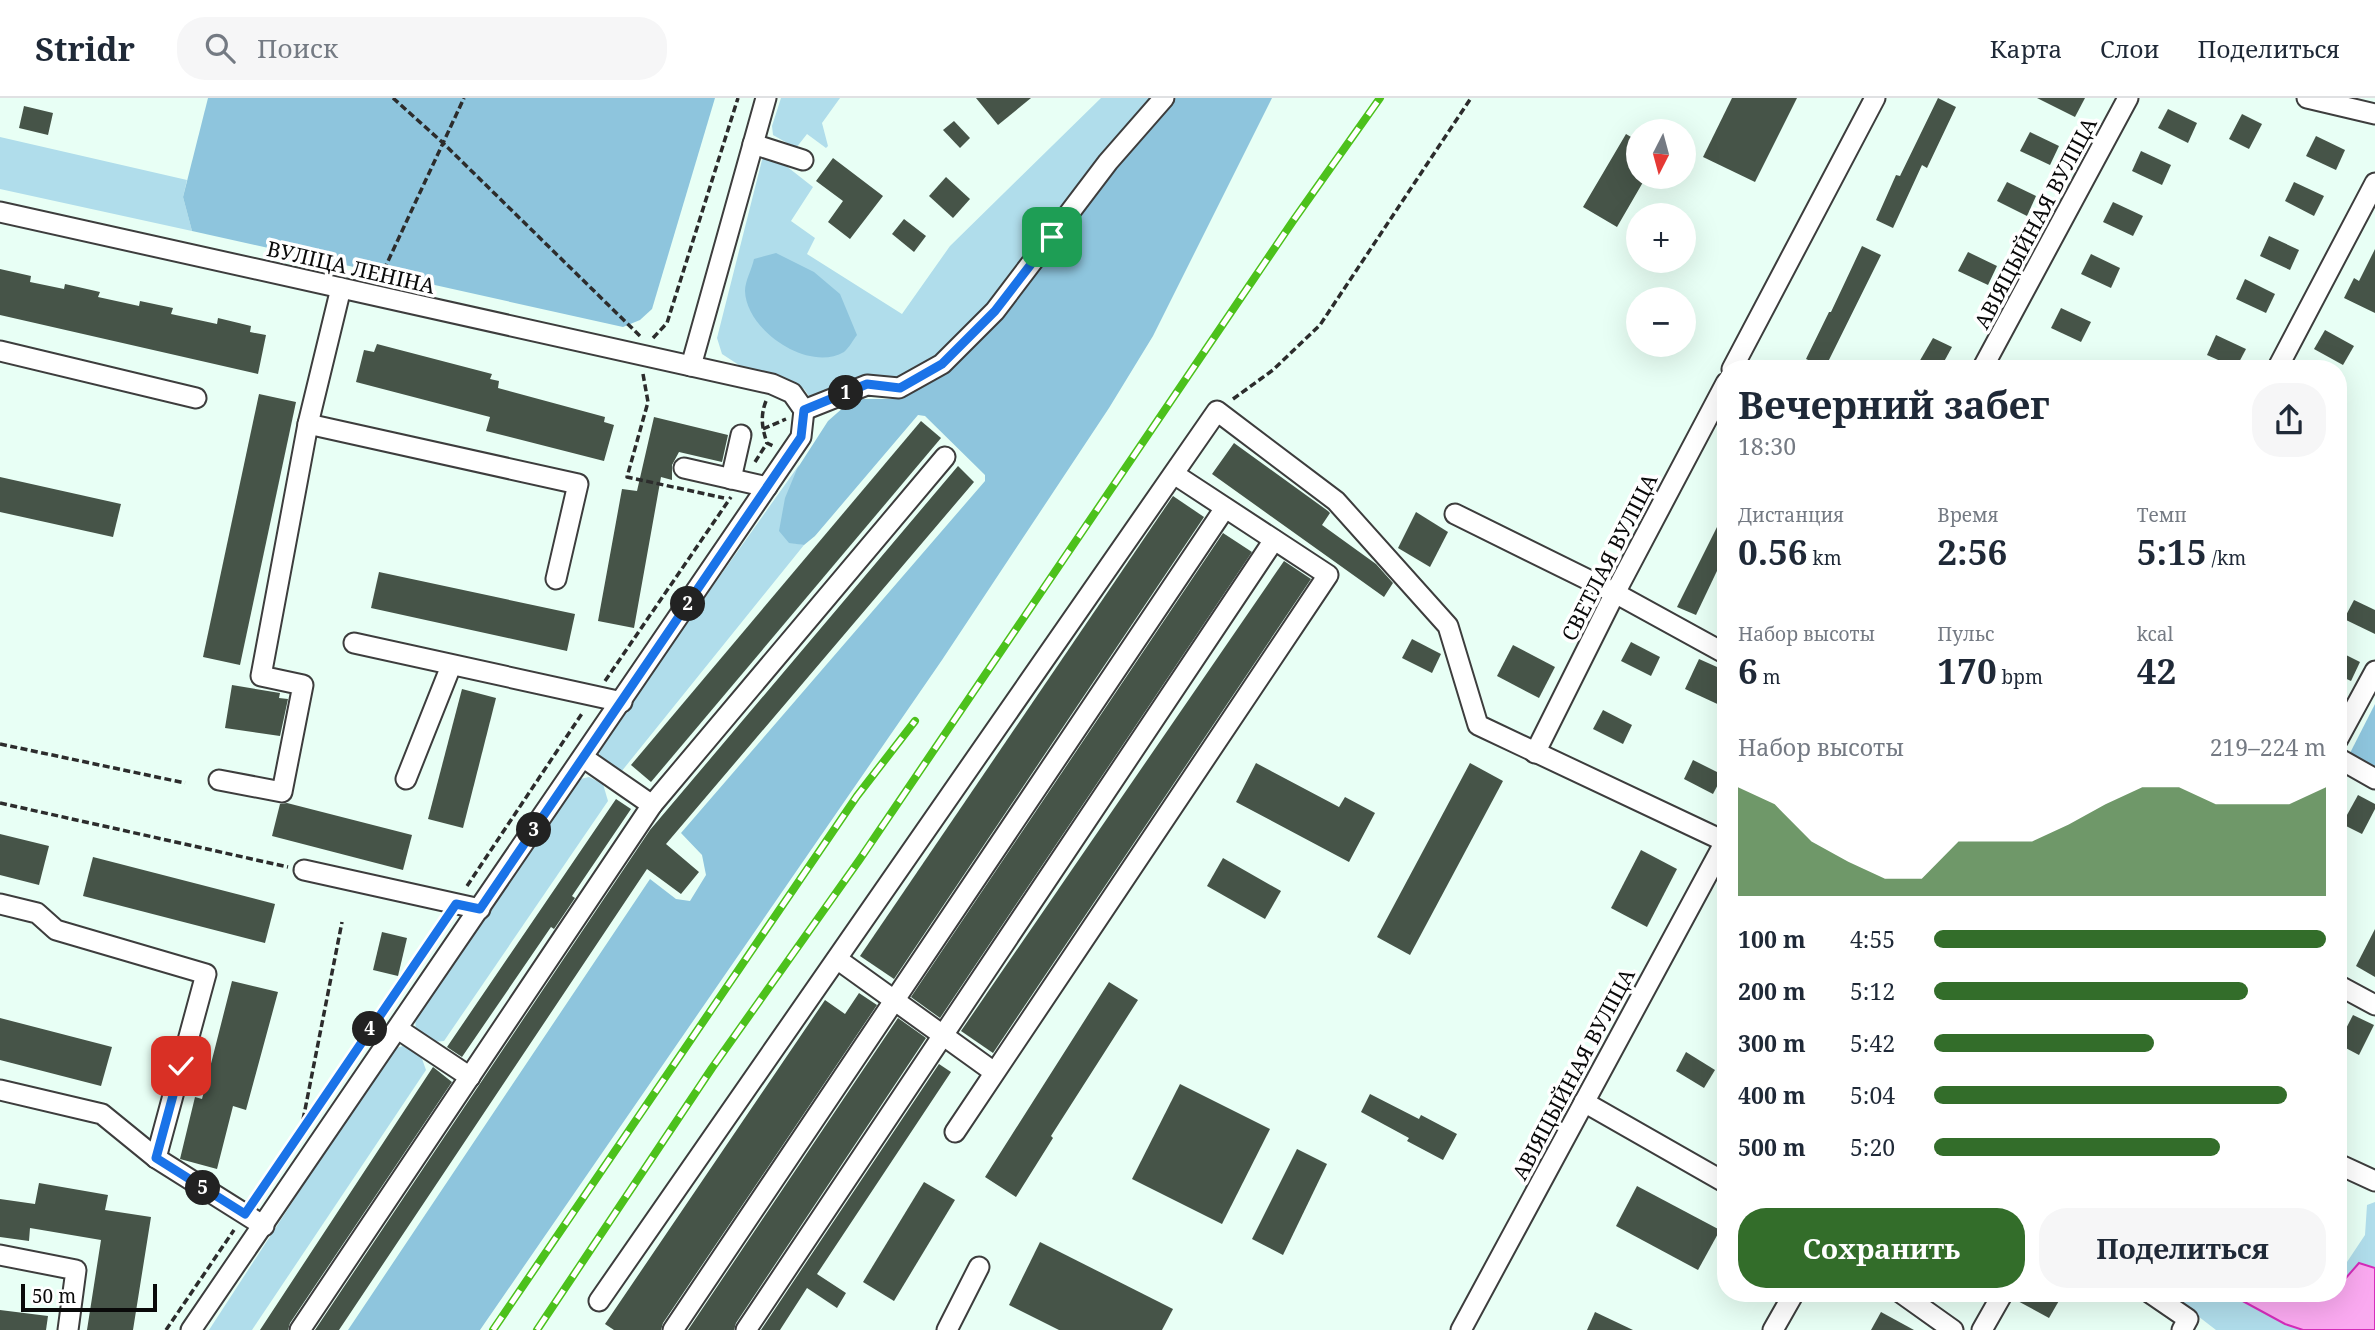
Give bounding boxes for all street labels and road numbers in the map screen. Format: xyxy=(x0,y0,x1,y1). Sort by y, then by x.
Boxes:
street label: АВІЯЦЫЙНАЯ ВУЛІЦА xyxy=(1967,112,2103,334)
street label: ВУЛІЦА ЛЕНІНА xyxy=(264,234,438,300)
street label: СВЕТЛАЯ ВУЛІЦА xyxy=(1555,468,1663,645)
street label: АВІЯЦЫЙНАЯ ВУЛІЦА xyxy=(1505,963,1641,1185)

